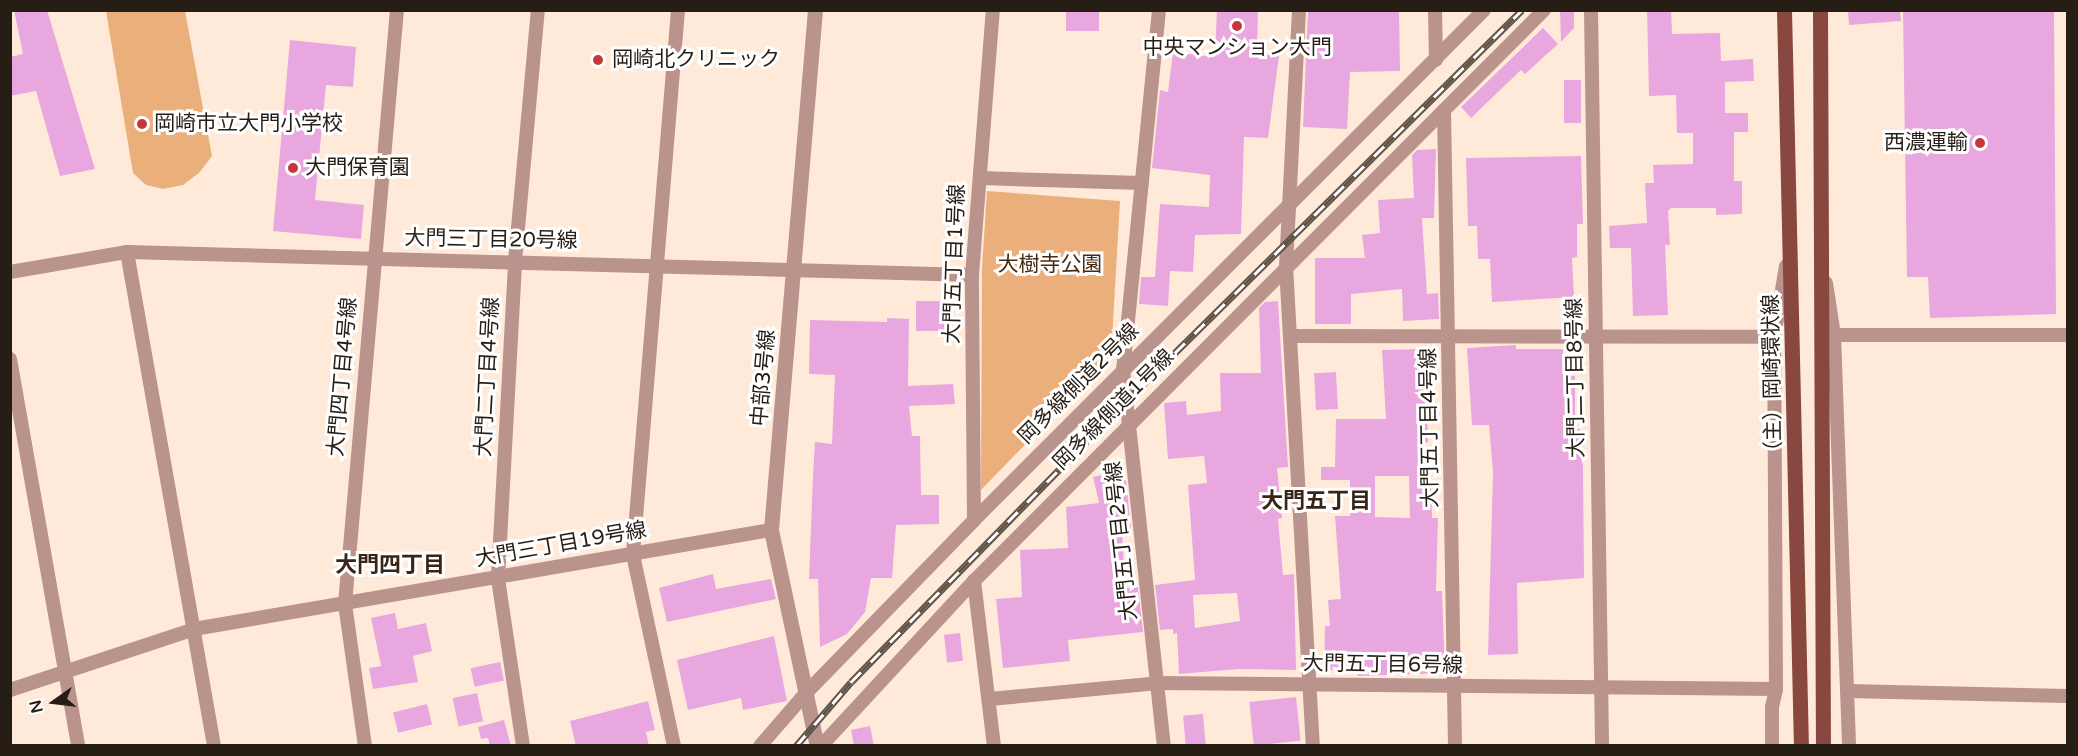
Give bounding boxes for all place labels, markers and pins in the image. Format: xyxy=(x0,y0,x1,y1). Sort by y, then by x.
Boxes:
marker: 中央マンション大門 xyxy=(1230,19,1244,33)
place label: 中央マンション大門 xyxy=(1143,35,1331,61)
place label: 岡崎北クリニック xyxy=(612,47,780,73)
marker: 岡崎北クリニック xyxy=(589,51,607,69)
place label: 岡崎市立大門小学校 xyxy=(154,111,343,137)
marker: 岡崎市立大門小学校 xyxy=(135,117,149,131)
place label: 西濃運輸 xyxy=(1884,130,1968,156)
marker: 西濃運輸 xyxy=(1973,136,1987,150)
place label: 大門保育園 xyxy=(305,155,410,181)
marker: 大門保育園 xyxy=(286,161,300,175)

